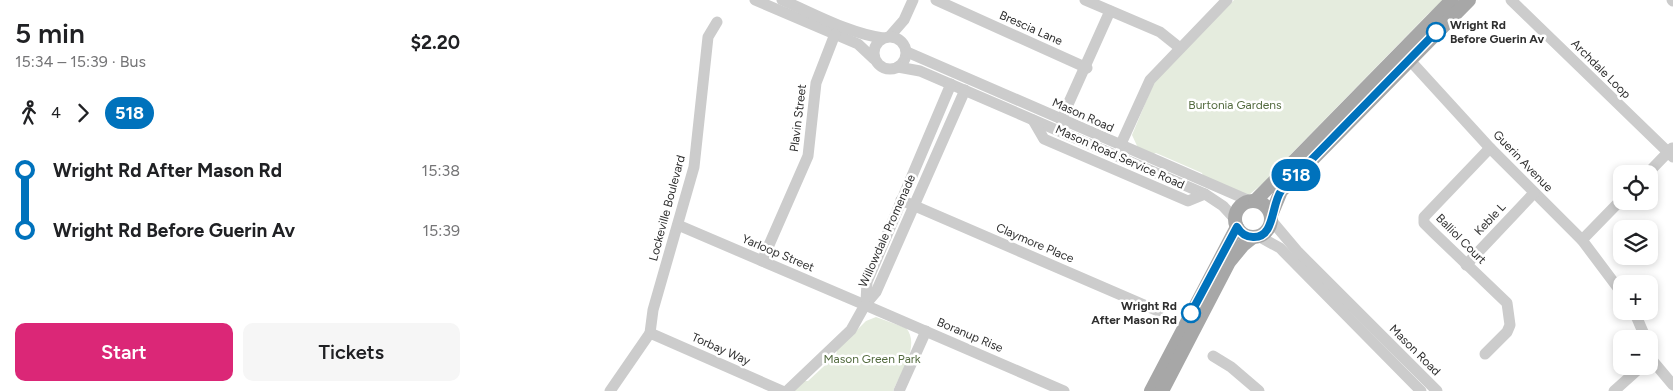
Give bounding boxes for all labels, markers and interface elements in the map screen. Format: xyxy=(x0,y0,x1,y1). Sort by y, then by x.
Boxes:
street label: Brescia Lane xyxy=(997,8,1065,48)
text: 5 min xyxy=(15,16,85,50)
place label: Wright Rd Before Guerin Av xyxy=(1450,18,1544,46)
marker: Wright Rd Before Guerin Av xyxy=(1426,22,1446,42)
text: $2.20 xyxy=(410,31,460,54)
street label: Archdale Loop xyxy=(1568,36,1634,102)
text: 15:34 – 15:39 · Bus xyxy=(15,52,146,71)
street label: Plavin Street xyxy=(787,83,809,153)
street label: Mason Road xyxy=(1050,95,1116,135)
park label: Burtonia Gardens xyxy=(1188,98,1282,112)
icon: walk xyxy=(15,99,43,127)
icon: forward xyxy=(69,99,97,127)
text: 518 xyxy=(115,102,144,124)
text: 4 xyxy=(51,103,61,122)
street label: Mason Road Service Road xyxy=(1053,122,1187,192)
street label: Guerin Avenue xyxy=(1490,128,1556,195)
street label: Lockeville Boulevard xyxy=(646,154,688,262)
text: Wright Rd After Mason Rd xyxy=(53,159,282,182)
line badge: 518 xyxy=(1267,159,1325,191)
text: 15:38 xyxy=(422,161,460,180)
text: 518 xyxy=(1281,164,1311,186)
map controls xyxy=(1613,165,1658,375)
button: locate xyxy=(1613,165,1658,210)
street label: Willowdale Promenade xyxy=(856,172,918,290)
street label: Keble L xyxy=(1472,199,1509,238)
street label: Balliol Court xyxy=(1433,211,1489,267)
text: Wright Rd Before Guerin Av xyxy=(53,219,295,242)
street label: Claymore Place xyxy=(994,220,1076,266)
button: layers xyxy=(1613,220,1658,265)
text: 15:39 xyxy=(422,221,460,240)
street label: Yarloop Street xyxy=(740,232,817,275)
button: + xyxy=(1613,275,1658,320)
place label: Wright Rd After Mason Rd xyxy=(1091,299,1177,327)
marker: Wright Rd After Mason Rd xyxy=(1181,303,1201,323)
street label: Boranup Rise xyxy=(935,315,1006,355)
street label: Mason Road xyxy=(1387,322,1443,378)
button: Start xyxy=(15,323,233,381)
button: Tickets xyxy=(243,323,460,381)
street label: Torbay Way xyxy=(690,330,753,368)
button: − xyxy=(1613,330,1658,375)
park label: Mason Green Park xyxy=(823,352,921,366)

